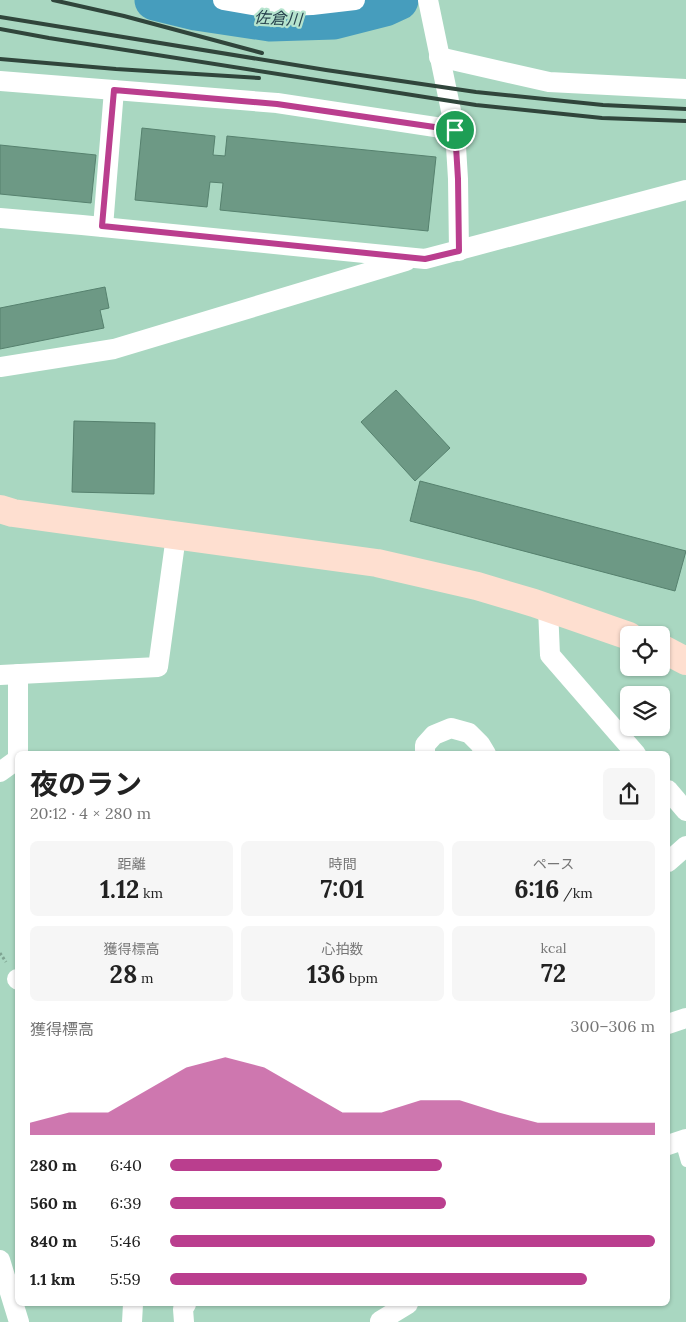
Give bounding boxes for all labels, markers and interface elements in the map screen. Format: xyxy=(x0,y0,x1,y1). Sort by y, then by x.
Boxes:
water label: 佐倉川 xyxy=(254,7,304,29)
pin xyxy=(434,109,476,151)
icon: arrive xyxy=(441,116,469,144)
map controls xyxy=(620,626,670,736)
button: locate xyxy=(620,626,670,676)
button: layers xyxy=(620,686,670,736)
text: 夜のラン xyxy=(30,766,142,802)
button: share xyxy=(603,768,655,820)
text: 20:12 · 4 × 280 m xyxy=(30,803,151,823)
text: 距離 xyxy=(118,855,146,873)
text: 時間 xyxy=(329,855,357,873)
text: ペース xyxy=(533,855,574,873)
text: 1.12 xyxy=(100,873,139,905)
text: 7:01 xyxy=(320,873,365,905)
text: 6:16 xyxy=(514,873,559,905)
text: km xyxy=(139,884,163,902)
text: /km xyxy=(559,884,593,902)
text: kcal xyxy=(541,939,566,957)
text: 獲得標高 xyxy=(104,940,160,958)
text: 心拍数 xyxy=(322,940,364,958)
text: 72 xyxy=(541,957,566,989)
text: 28 xyxy=(110,958,137,990)
text: 136 xyxy=(307,958,345,990)
text: m xyxy=(137,969,153,987)
text: bpm xyxy=(345,969,378,987)
text: 300–306 m xyxy=(571,1016,655,1036)
text: 獲得標高 xyxy=(30,1019,94,1039)
text: 280 m xyxy=(30,1155,77,1175)
text: 6:40 xyxy=(110,1155,142,1175)
text: 560 m xyxy=(30,1193,77,1213)
text: 6:39 xyxy=(110,1193,141,1213)
text: 840 m xyxy=(30,1231,77,1251)
text: 5:46 xyxy=(110,1231,141,1251)
text: 1.1 km xyxy=(30,1269,75,1289)
text: 5:59 xyxy=(110,1269,141,1289)

